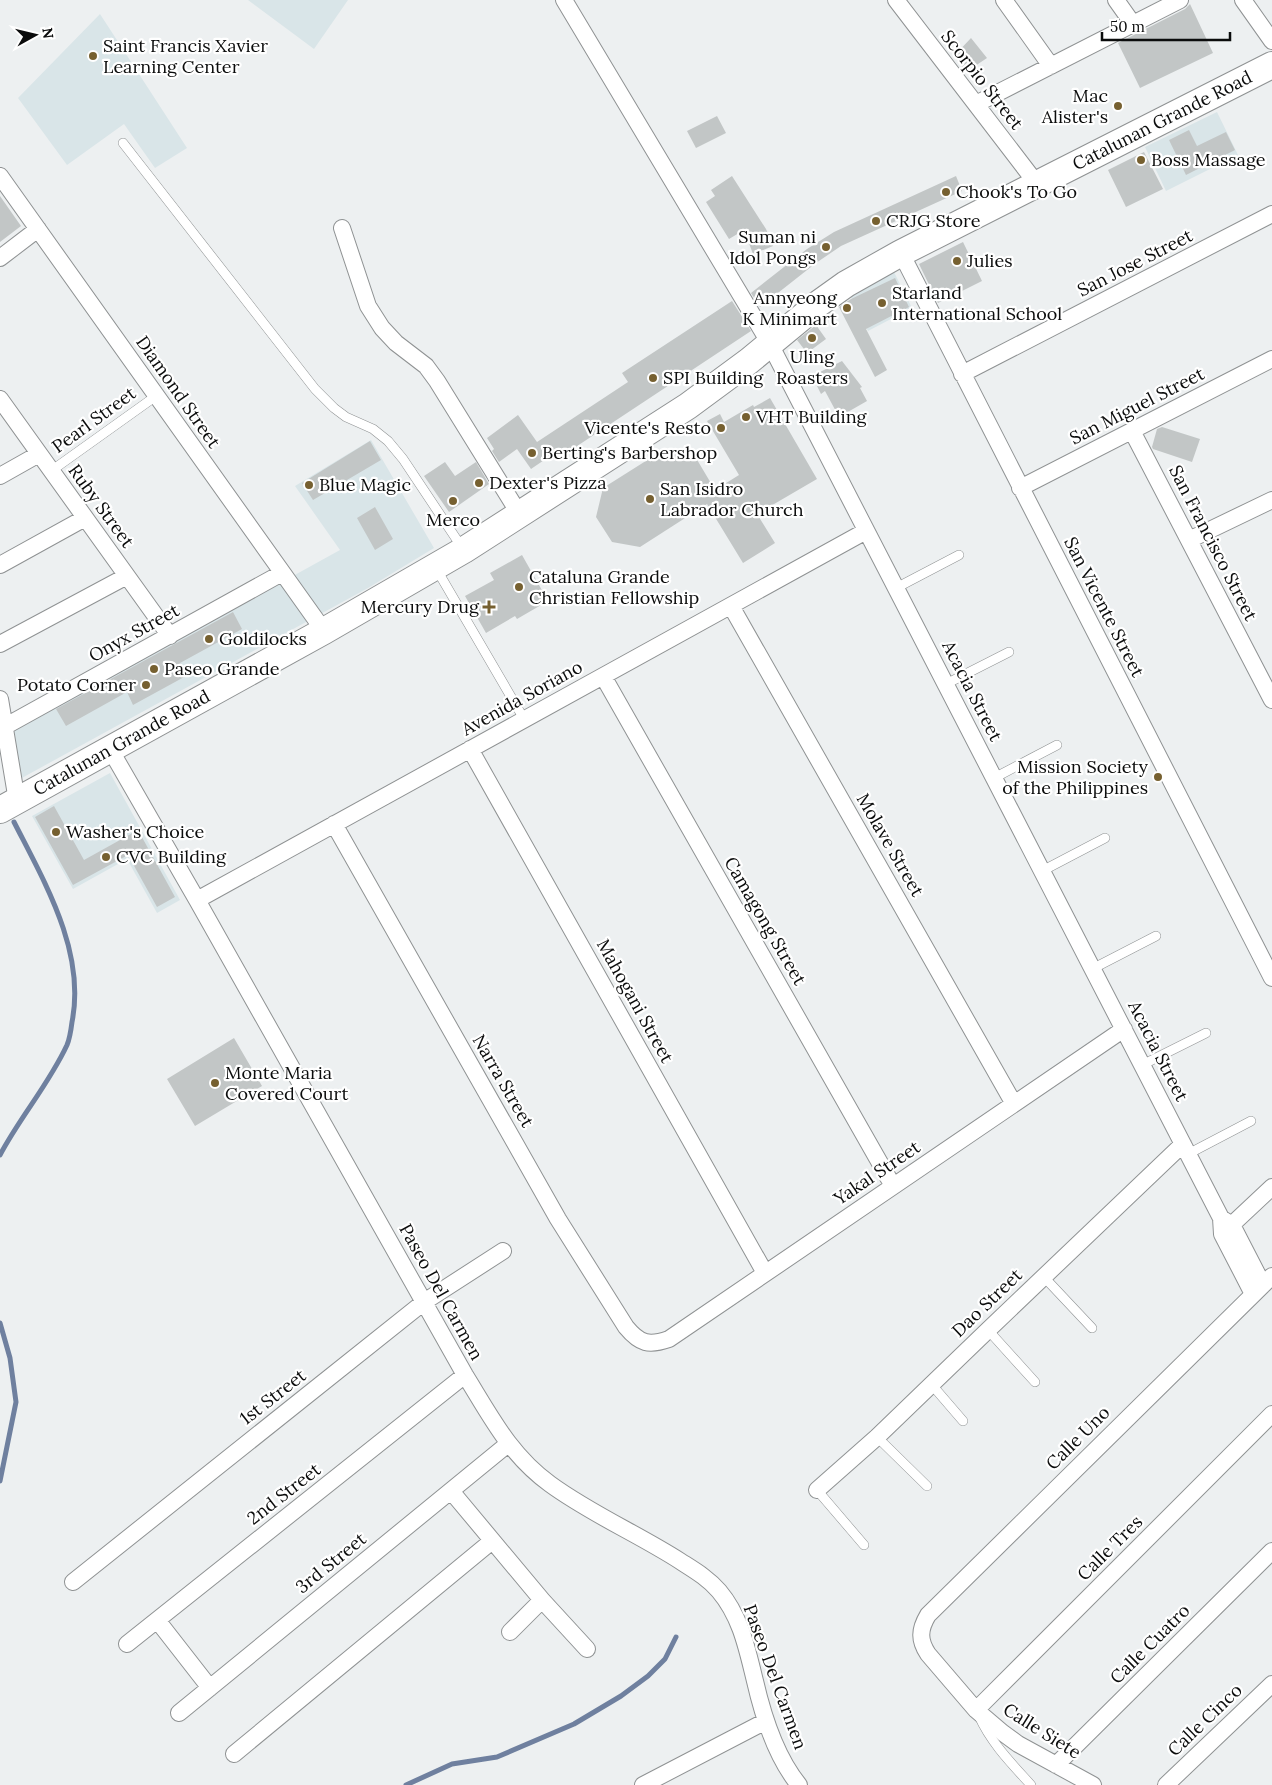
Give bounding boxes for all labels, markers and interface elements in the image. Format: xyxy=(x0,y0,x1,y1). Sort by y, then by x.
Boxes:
north arrow xyxy=(10,10,60,60)
scale bar xyxy=(1102,10,1230,42)
text: 50 m xyxy=(1110,17,1145,36)
street label: Scorpio Street xyxy=(936,25,1028,134)
text: N xyxy=(38,27,58,40)
place label: Saint Francis Xavier Learning Center xyxy=(103,34,268,78)
marker: Saint Francis Xavier Learning Center xyxy=(87,50,99,62)
street label: Catalunan Grande Road xyxy=(1068,65,1256,175)
place label: Mac Alister's xyxy=(1041,84,1108,128)
marker: Mac Alister's xyxy=(1112,100,1124,112)
place label: Boss Massage xyxy=(1151,148,1266,171)
marker: Boss Massage xyxy=(1135,154,1147,166)
place label: Chook's To Go xyxy=(956,180,1077,203)
marker: Chook's To Go xyxy=(940,186,952,198)
place label: CRJG Store xyxy=(886,209,981,232)
marker: CRJG Store xyxy=(870,215,882,227)
street label: San Jose Street xyxy=(1073,224,1196,301)
place label: Suman ni Idol Pongs xyxy=(729,225,816,269)
marker: Suman ni Idol Pongs xyxy=(820,241,832,253)
place label: Julies xyxy=(966,249,1013,272)
marker: Julies xyxy=(951,255,963,267)
place label: Starland International School xyxy=(892,281,1062,325)
place label: Annyeong K Minimart xyxy=(742,286,838,330)
marker: Starland International School xyxy=(876,297,888,309)
marker: Annyeong K Minimart xyxy=(841,302,853,314)
street label: Diamond Street xyxy=(131,331,226,452)
marker: Uling Roasters xyxy=(806,332,818,344)
place label: Uling Roasters xyxy=(776,345,848,389)
street label: San Miguel Street xyxy=(1066,362,1208,449)
place label: SPI Building xyxy=(663,366,764,389)
marker: SPI Building xyxy=(647,372,659,384)
street label: Pearl Street xyxy=(47,381,140,458)
place label: VHT Building xyxy=(755,405,868,428)
marker: VHT Building xyxy=(740,411,752,423)
place label: Vicente's Resto xyxy=(583,416,711,439)
marker: Vicente's Resto xyxy=(715,422,727,434)
place label: Berting's Barbershop xyxy=(542,441,717,464)
marker: Berting's Barbershop xyxy=(526,447,538,459)
street label: Ruby Street xyxy=(63,459,139,552)
street label: San Francisco Street xyxy=(1164,461,1263,624)
place label: Dexter's Pizza xyxy=(489,471,607,494)
place label: Blue Magic xyxy=(319,473,411,496)
marker: Dexter's Pizza xyxy=(473,477,485,489)
place label: San Isidro Labrador Church xyxy=(660,477,804,521)
marker: Blue Magic xyxy=(303,479,315,491)
marker: San Isidro Labrador Church xyxy=(644,493,656,505)
marker: Merco xyxy=(447,495,459,507)
place label: Merco xyxy=(426,508,480,531)
street label: San Vicente Street xyxy=(1059,533,1150,681)
place label: Cataluna Grande Christian Fellowship xyxy=(529,565,699,609)
marker: Cataluna Grande Christian Fellowship xyxy=(513,581,525,593)
place label: Mercury Drug xyxy=(361,595,480,618)
street label: Onyx Street xyxy=(84,598,183,667)
marker: Mercury Drug xyxy=(483,601,495,613)
place label: Goldilocks xyxy=(219,627,307,650)
marker: Goldilocks xyxy=(203,633,215,645)
street label: Acacia Street xyxy=(937,636,1008,745)
street label: Avenida Soriano xyxy=(456,655,586,741)
place label: Paseo Grande xyxy=(164,657,280,680)
marker: Paseo Grande xyxy=(148,663,160,675)
place label: Potato Corner xyxy=(17,673,136,696)
marker: Potato Corner xyxy=(140,679,152,691)
street label: Catalunan Grande Road xyxy=(29,684,214,800)
place label: Mission Society of the Philippines xyxy=(1002,755,1148,799)
marker: Mission Society of the Philippines xyxy=(1152,771,1164,783)
street label: Molave Street xyxy=(852,789,929,901)
place label: Washer's Choice xyxy=(66,820,204,843)
marker: Washer's Choice xyxy=(50,826,62,838)
place label: CVC Building xyxy=(116,845,227,868)
marker: CVC Building xyxy=(100,851,112,863)
street label: Camagong Street xyxy=(719,853,811,989)
street label: Mahogani Street xyxy=(592,935,679,1067)
street label: Acacia Street xyxy=(1123,996,1194,1105)
street label: Narra Street xyxy=(468,1030,539,1131)
place label: Monte Maria Covered Court xyxy=(225,1061,348,1105)
marker: Monte Maria Covered Court xyxy=(209,1077,221,1089)
street label: Yakal Street xyxy=(828,1135,924,1210)
street label: Paseo Del Carmen xyxy=(394,1219,489,1364)
street label: Dao Street xyxy=(947,1263,1027,1342)
street label: 1st Street xyxy=(235,1364,310,1430)
street label: Calle Uno xyxy=(1041,1401,1114,1474)
street label: 2nd Street xyxy=(242,1458,325,1529)
street label: Calle Tres xyxy=(1072,1510,1147,1585)
street label: 3rd Street xyxy=(291,1527,371,1598)
street label: Calle Cuatro xyxy=(1105,1599,1194,1688)
street label: Paseo Del Carmen xyxy=(739,1601,812,1753)
street label: Calle Cinco xyxy=(1163,1678,1247,1761)
street label: Calle Siete xyxy=(999,1698,1086,1764)

